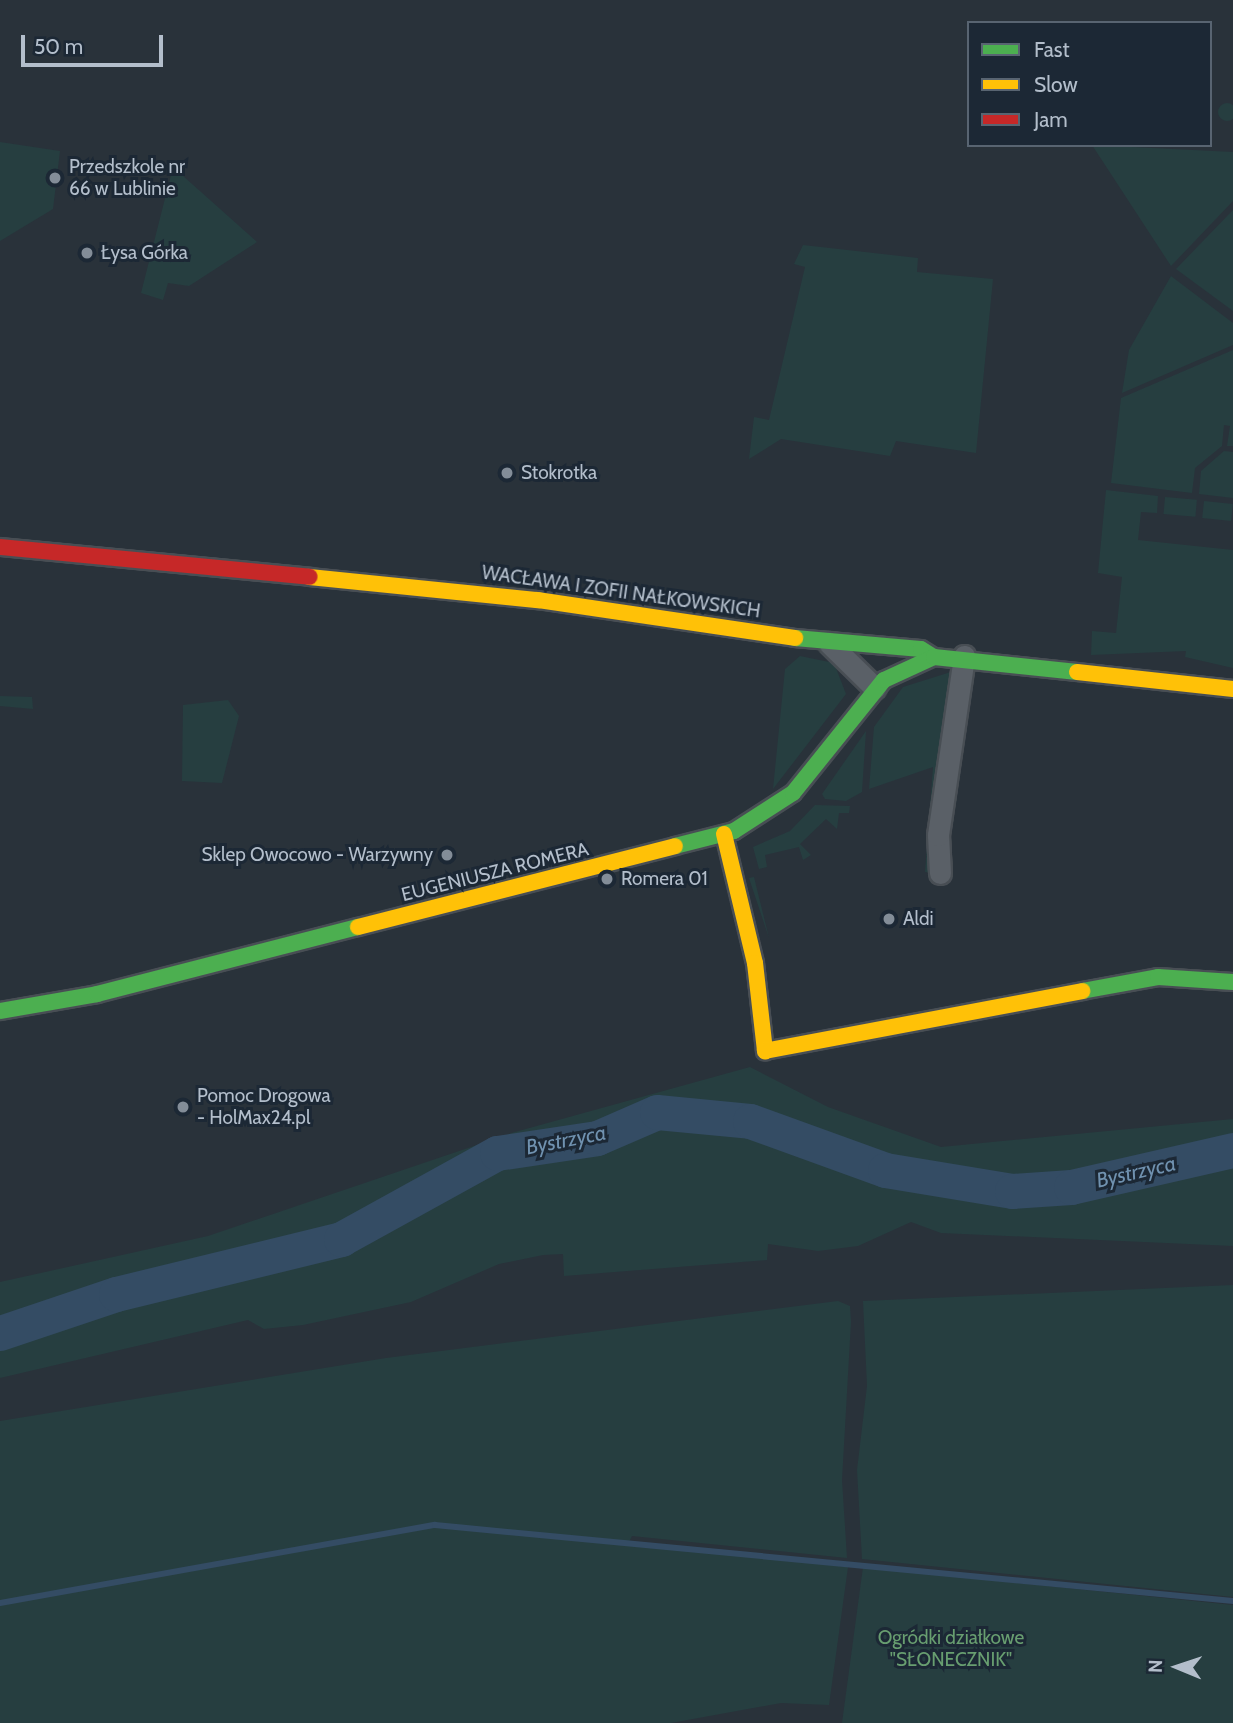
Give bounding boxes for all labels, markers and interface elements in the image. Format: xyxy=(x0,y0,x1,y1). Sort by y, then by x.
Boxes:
scale bar xyxy=(24,21,166,65)
legend xyxy=(967,21,1212,147)
text: 50 m xyxy=(34,34,83,59)
text: Fast xyxy=(1034,37,1070,62)
text: Slow xyxy=(1034,72,1078,97)
text: Jam xyxy=(1034,107,1068,132)
place label: Przedszkole nr 66 w Lublinie xyxy=(69,156,185,200)
marker: Przedszkole nr 66 w Lublinie xyxy=(47,170,63,186)
place label: Łysa Górka xyxy=(101,242,188,264)
marker: Łysa Górka xyxy=(79,245,95,261)
place label: Stokrotka xyxy=(521,462,597,484)
marker: Stokrotka xyxy=(499,465,515,481)
street label: WACŁAWA I ZOFII NAŁKOWSKICH xyxy=(480,561,762,623)
street label: EUGENIUSZA ROMERA xyxy=(399,838,591,906)
place label: Sklep Owocowo - Warzywny xyxy=(202,844,433,866)
marker: Sklep Owocowo - Warzywny xyxy=(439,847,455,863)
place label: Romera 01 xyxy=(621,868,708,890)
marker: Romera 01 xyxy=(599,871,615,887)
place label: Aldi xyxy=(903,908,934,930)
marker: Aldi xyxy=(881,911,897,927)
place label: Pomoc Drogowa - HolMax24.pl xyxy=(197,1085,331,1129)
marker: Pomoc Drogowa - HolMax24.pl xyxy=(175,1099,191,1115)
water label: Bystrzyca xyxy=(524,1120,608,1160)
water label: Bystrzyca xyxy=(1094,1151,1178,1193)
park label: Ogródki działkowe "SŁONECZNIK" xyxy=(878,1627,1024,1671)
north arrow xyxy=(1142,1632,1212,1702)
text: N xyxy=(1144,1659,1167,1673)

